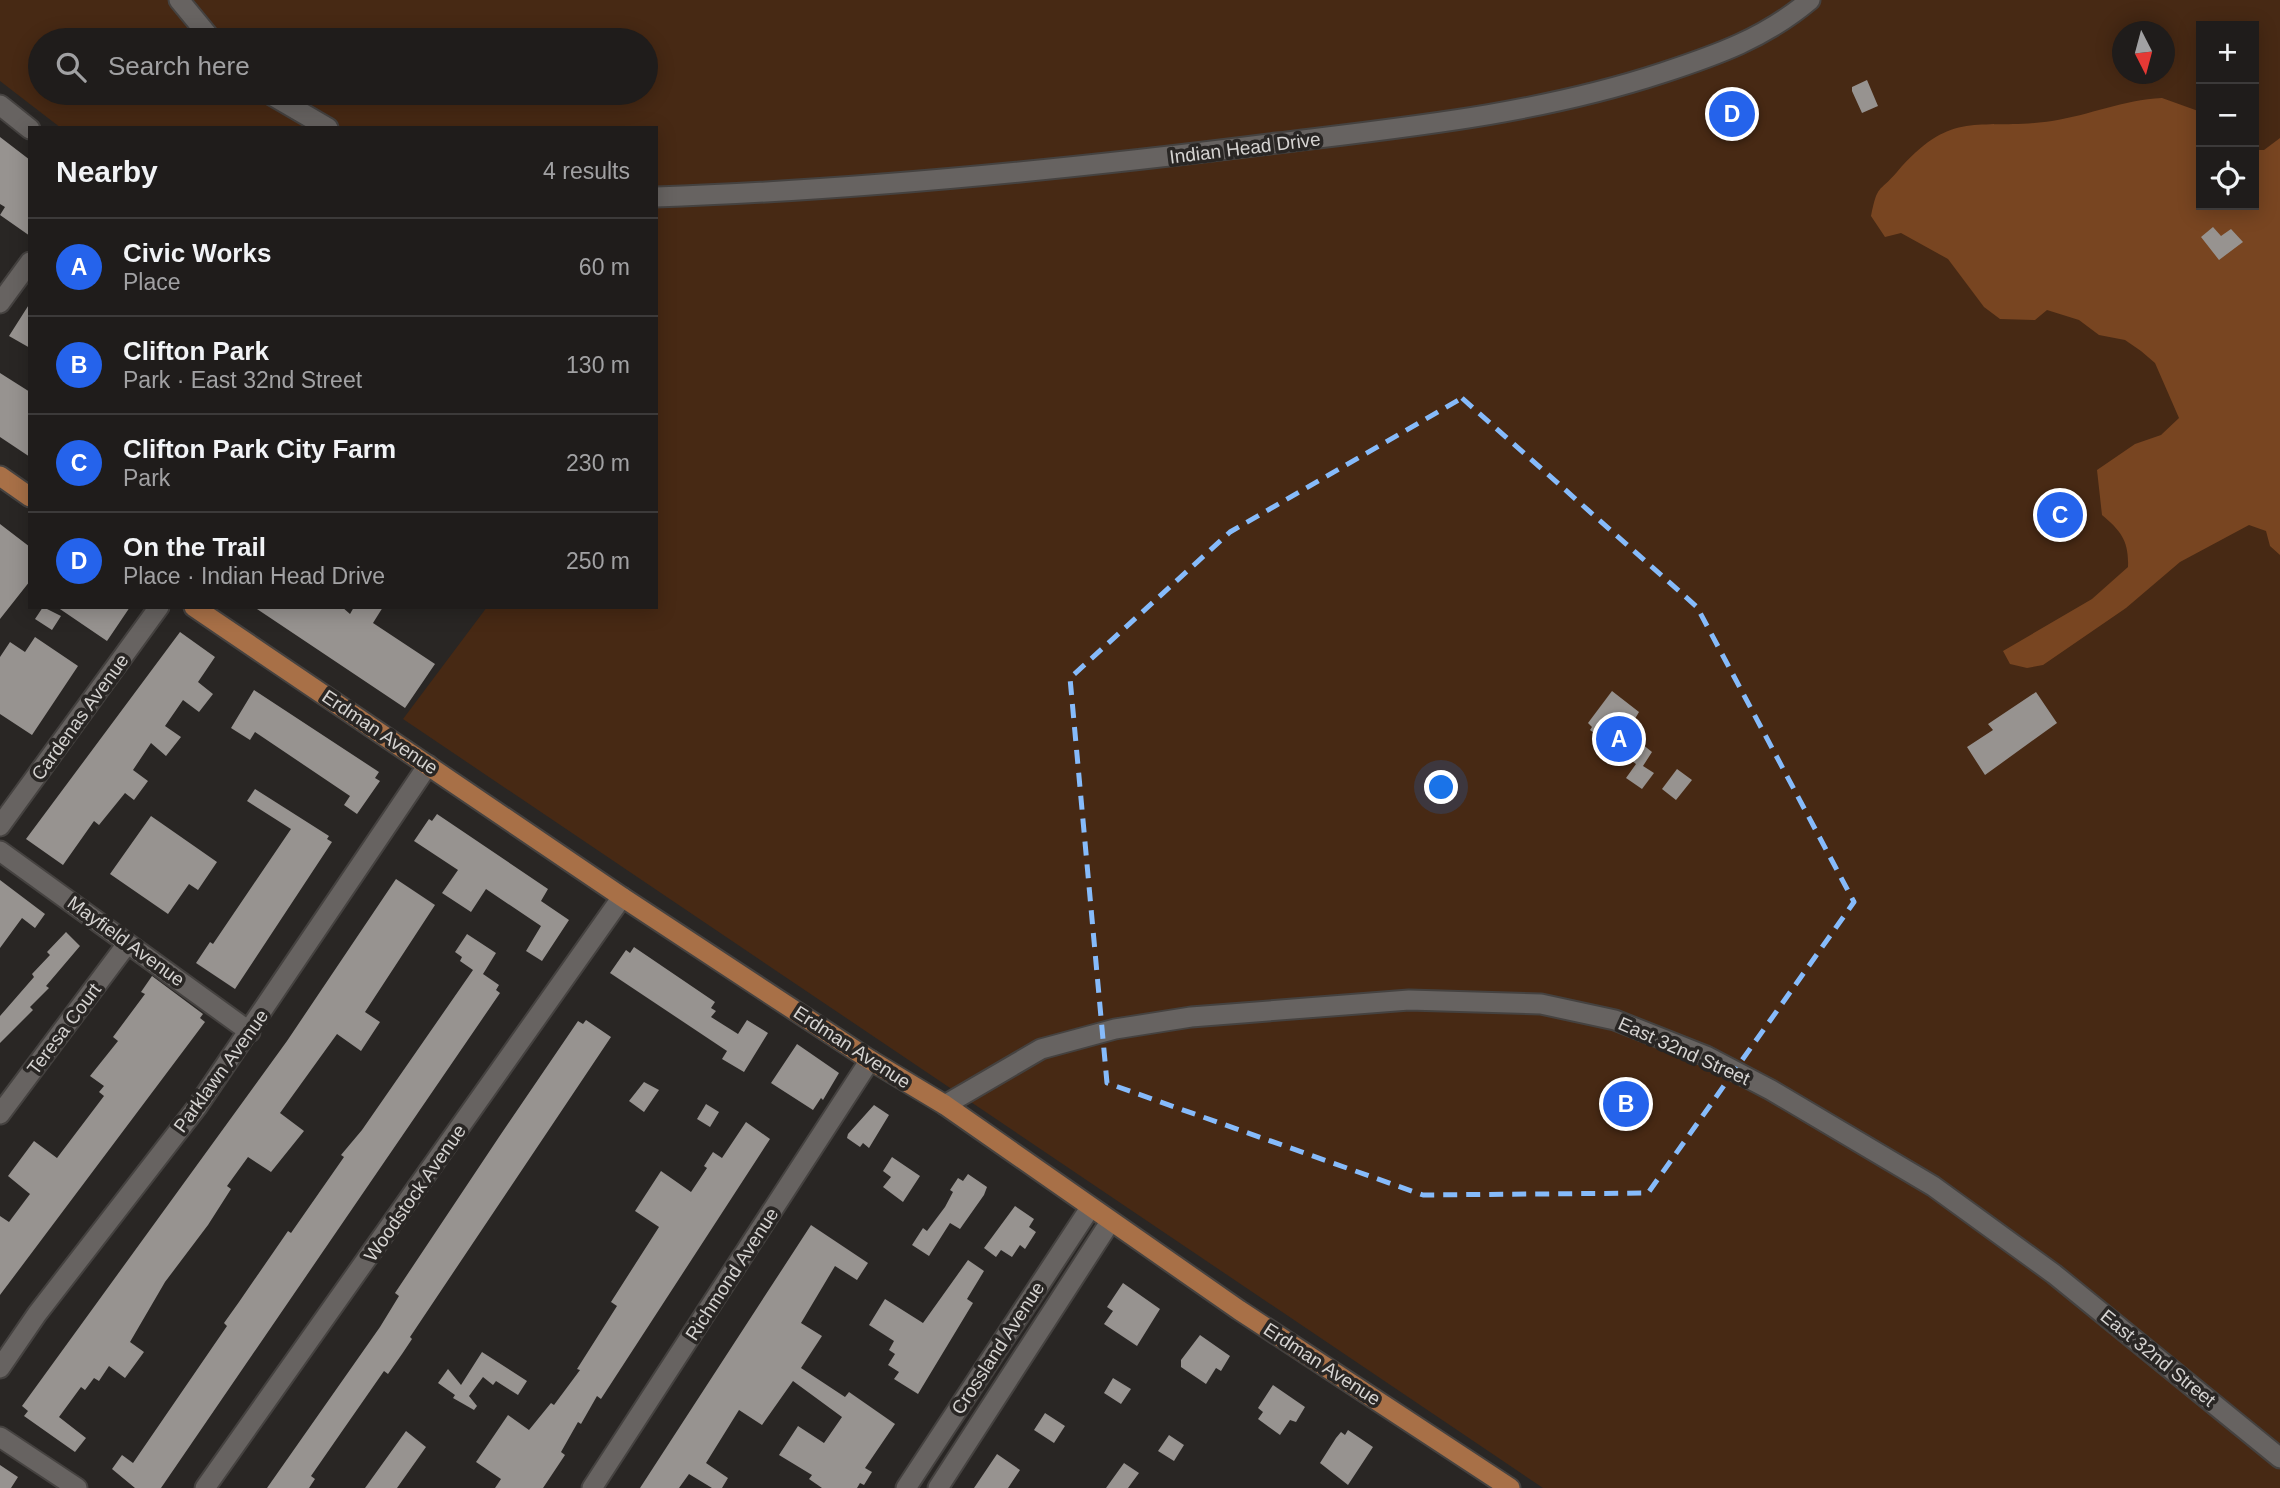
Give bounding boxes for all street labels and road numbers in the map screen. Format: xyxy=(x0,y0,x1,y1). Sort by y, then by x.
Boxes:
street label: Indian Head Drive xyxy=(1168,128,1322,168)
street label: Cardenas Avenue xyxy=(27,650,133,784)
street label: Erdman Avenue xyxy=(318,686,442,778)
street label: Mayfield Avenue xyxy=(64,892,188,990)
street label: Teresa Court xyxy=(23,979,106,1079)
street label: Erdman Avenue xyxy=(790,1001,914,1093)
street label: Parklawn Avenue xyxy=(169,1006,273,1136)
street label: East 32nd Street xyxy=(1615,1013,1754,1090)
street label: Woodstock Avenue xyxy=(360,1121,470,1265)
street label: Richmond Avenue xyxy=(681,1204,783,1344)
street label: Crossland Avenue xyxy=(947,1278,1049,1418)
street label: East 32nd Street xyxy=(2096,1305,2220,1411)
street label: Erdman Avenue xyxy=(1260,1318,1384,1410)

